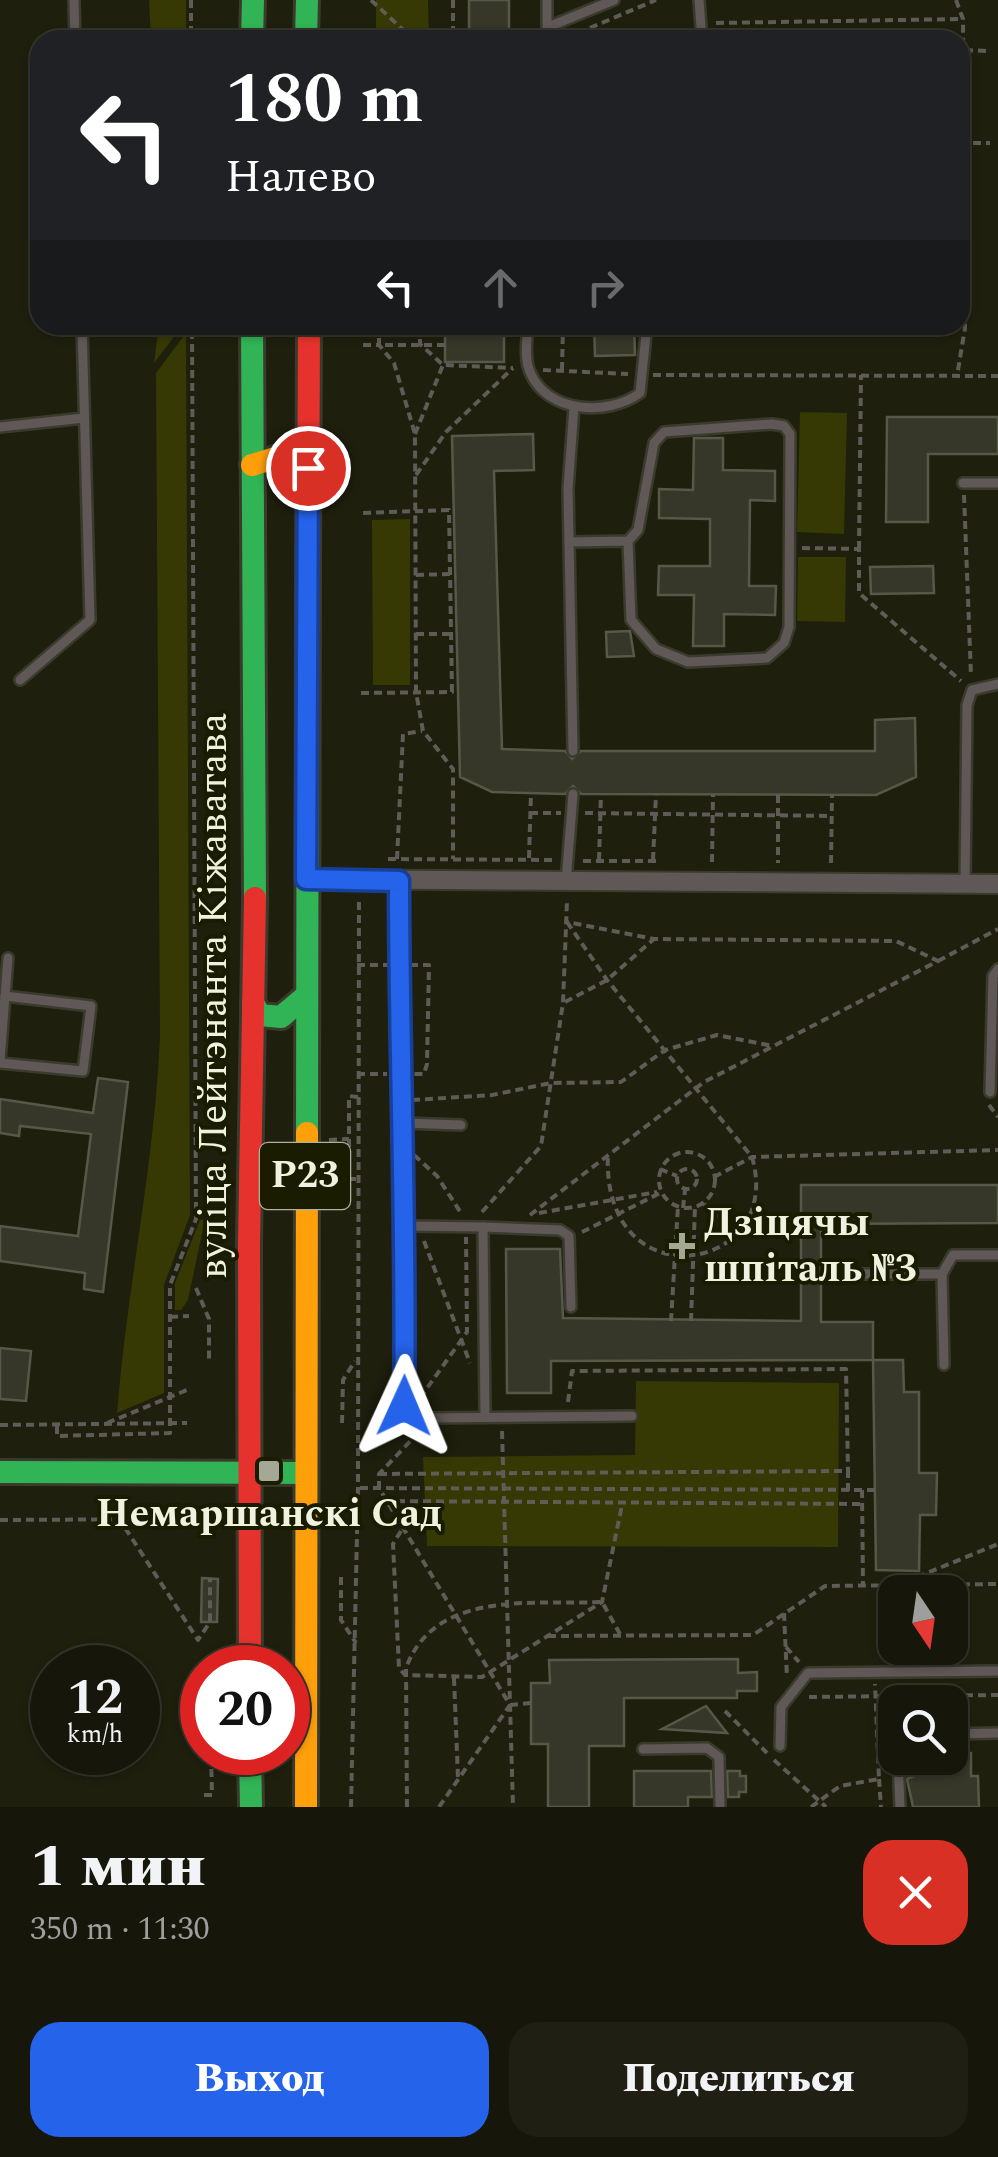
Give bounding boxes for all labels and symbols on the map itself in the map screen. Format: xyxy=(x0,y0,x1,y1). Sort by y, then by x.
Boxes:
pin xyxy=(266,426,351,511)
street label: вуліца Лейтэнанта Кіжаватава xyxy=(184,712,245,1279)
road number: Р23 xyxy=(260,1143,350,1209)
place label: Дзіцячы шпіталь №3 xyxy=(704,1193,917,1300)
marker: Дзіцячы шпіталь №3 xyxy=(669,1233,695,1259)
position arrow xyxy=(352,1354,456,1458)
marker: Немаршанскі Сад xyxy=(256,1458,282,1484)
place label: Немаршанскі Сад xyxy=(96,1484,442,1545)
north arrow xyxy=(878,1575,968,1665)
speed limit sign: 20 xyxy=(180,1645,310,1775)

